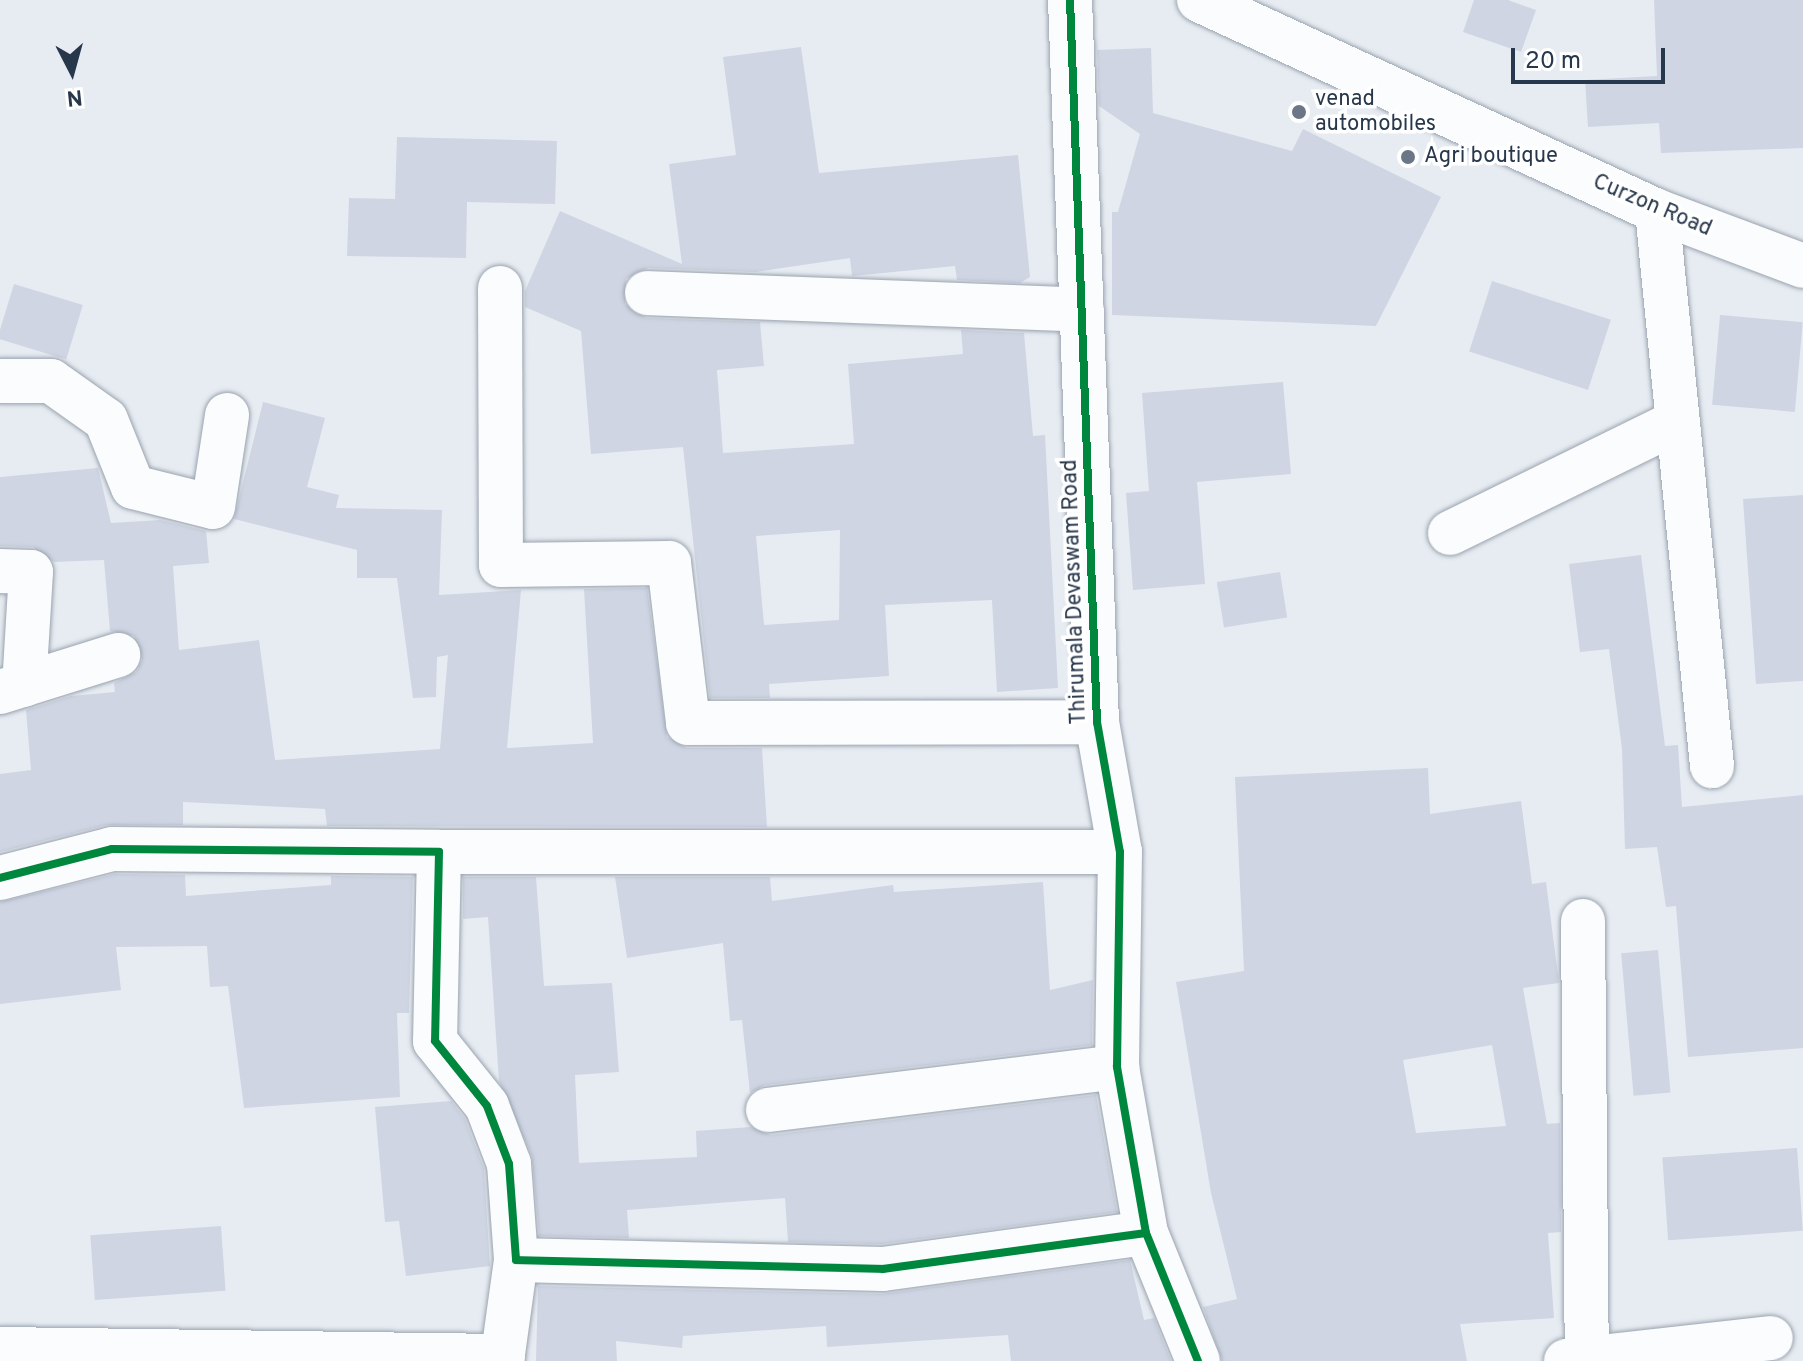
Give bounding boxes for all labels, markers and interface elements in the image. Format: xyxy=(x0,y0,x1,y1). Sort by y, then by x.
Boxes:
north arrow xyxy=(32,32,112,112)
scale bar xyxy=(1515,32,1669,82)
text: 20 m xyxy=(1525,47,1581,77)
text: N xyxy=(65,82,84,111)
place label: venad automobiles xyxy=(1315,86,1436,138)
marker: venad automobiles xyxy=(1290,103,1308,121)
place label: Agri boutique xyxy=(1424,144,1558,170)
marker: Agri boutique xyxy=(1399,148,1417,166)
street label: Curzon Road xyxy=(1589,169,1715,243)
street label: Thirumala Devaswam Road xyxy=(1057,459,1093,725)

